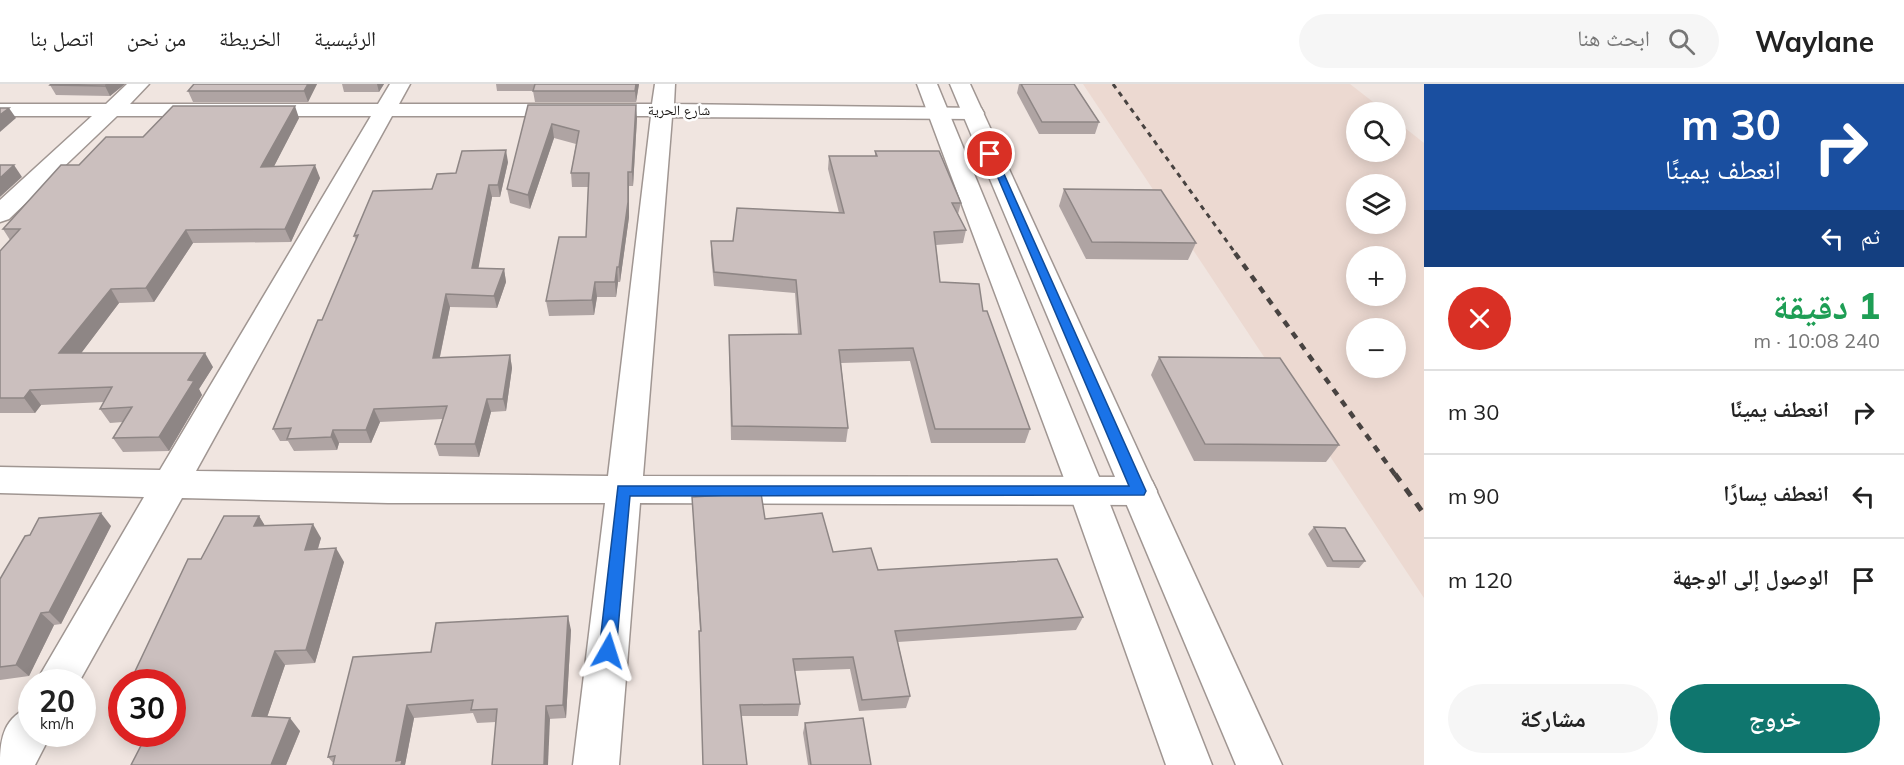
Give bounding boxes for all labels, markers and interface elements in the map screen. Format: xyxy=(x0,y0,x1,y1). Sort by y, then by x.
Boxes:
search box xyxy=(1299,14,1719,68)
text: ابحث هنا xyxy=(1577,24,1650,52)
text: Waylane xyxy=(1755,24,1874,59)
text: اتصل بنا xyxy=(30,25,94,51)
text: من نحن xyxy=(127,25,186,51)
text: الخريطة xyxy=(219,25,281,51)
text: الرئيسية xyxy=(314,25,376,51)
icon: search xyxy=(1665,25,1698,58)
text: 30 m xyxy=(1681,98,1781,151)
street label: شارع الحرية xyxy=(648,101,710,120)
map controls xyxy=(1346,102,1406,378)
button: search xyxy=(1346,102,1406,162)
icon: right xyxy=(1802,108,1880,186)
pin xyxy=(964,128,1015,179)
icon: arrive xyxy=(973,137,1006,170)
text: انعطف يمينًا xyxy=(1665,152,1781,186)
button: layers xyxy=(1346,174,1406,234)
icon: left xyxy=(1816,222,1849,255)
text: ثم xyxy=(1861,222,1880,250)
button: + xyxy=(1346,246,1406,306)
text: 1 دقيقة xyxy=(1773,283,1880,328)
button: close xyxy=(1448,287,1511,350)
button: − xyxy=(1346,318,1406,378)
text: 240 m · 10:08 xyxy=(1754,328,1880,353)
text: انعطف يمينًا xyxy=(1730,395,1829,423)
icon: right xyxy=(1847,396,1880,429)
text: 30 m xyxy=(1448,398,1499,426)
text: انعطف يسارًا xyxy=(1723,479,1829,507)
icon: left xyxy=(1847,480,1880,513)
text: 90 m xyxy=(1448,482,1499,510)
text: الوصول إلى الوجهة xyxy=(1672,563,1829,591)
icon: arrive xyxy=(1847,564,1880,597)
text: 120 m xyxy=(1448,566,1513,594)
position arrow xyxy=(576,619,640,683)
speed limit sign: 30 xyxy=(108,669,186,747)
text: 20 xyxy=(39,682,75,720)
button: مشاركة xyxy=(1448,684,1658,753)
button: خروج xyxy=(1670,684,1880,753)
text: km/h xyxy=(40,714,74,733)

